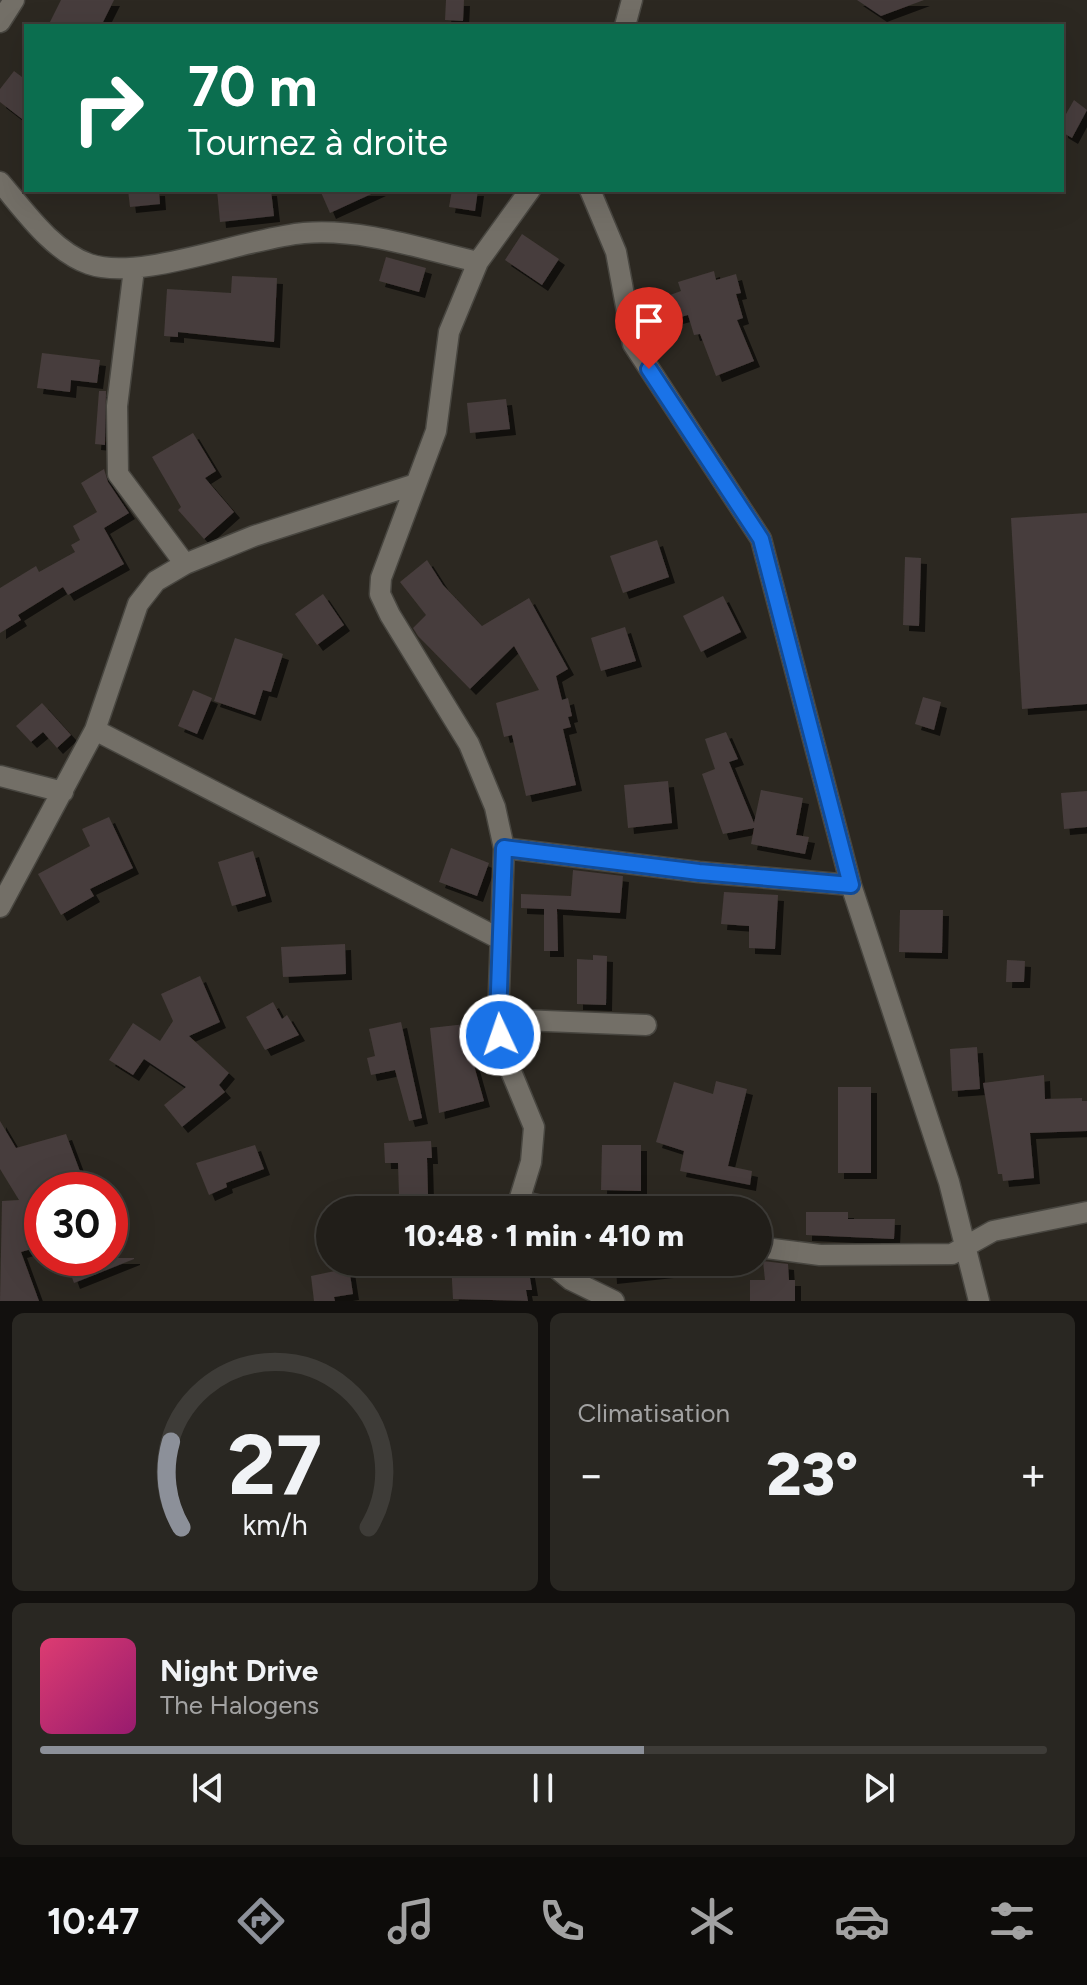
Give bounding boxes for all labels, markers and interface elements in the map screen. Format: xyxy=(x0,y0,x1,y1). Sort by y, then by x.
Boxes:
text: 70 m xyxy=(188,53,318,120)
icon: right xyxy=(56,56,160,160)
text: Tournez à droite xyxy=(188,121,448,164)
pin xyxy=(615,287,683,369)
icon: arrive xyxy=(627,299,671,343)
position arrow xyxy=(458,993,542,1077)
speed limit sign: 30 xyxy=(24,1172,128,1276)
text: 10:48 · 1 min · 410 m xyxy=(404,1217,684,1254)
text: Climatisation xyxy=(578,1397,730,1429)
text: 27 xyxy=(228,1415,322,1515)
text: 23° xyxy=(766,1438,858,1510)
text: − xyxy=(578,1448,605,1501)
text: + xyxy=(1020,1448,1047,1501)
text: km/h xyxy=(242,1508,307,1542)
text: Night Drive xyxy=(160,1652,318,1689)
text: The Halogens xyxy=(160,1689,319,1721)
icon: previous xyxy=(186,1766,230,1810)
icon: pause xyxy=(521,1766,565,1810)
icon: next xyxy=(857,1766,901,1810)
icon: directions xyxy=(233,1893,289,1949)
icon: music xyxy=(383,1893,439,1949)
icon: phone xyxy=(534,1893,590,1949)
icon: climate xyxy=(684,1893,740,1949)
icon: car xyxy=(834,1893,890,1949)
icon: filters xyxy=(984,1893,1040,1949)
text: 10:47 xyxy=(47,1900,139,1943)

